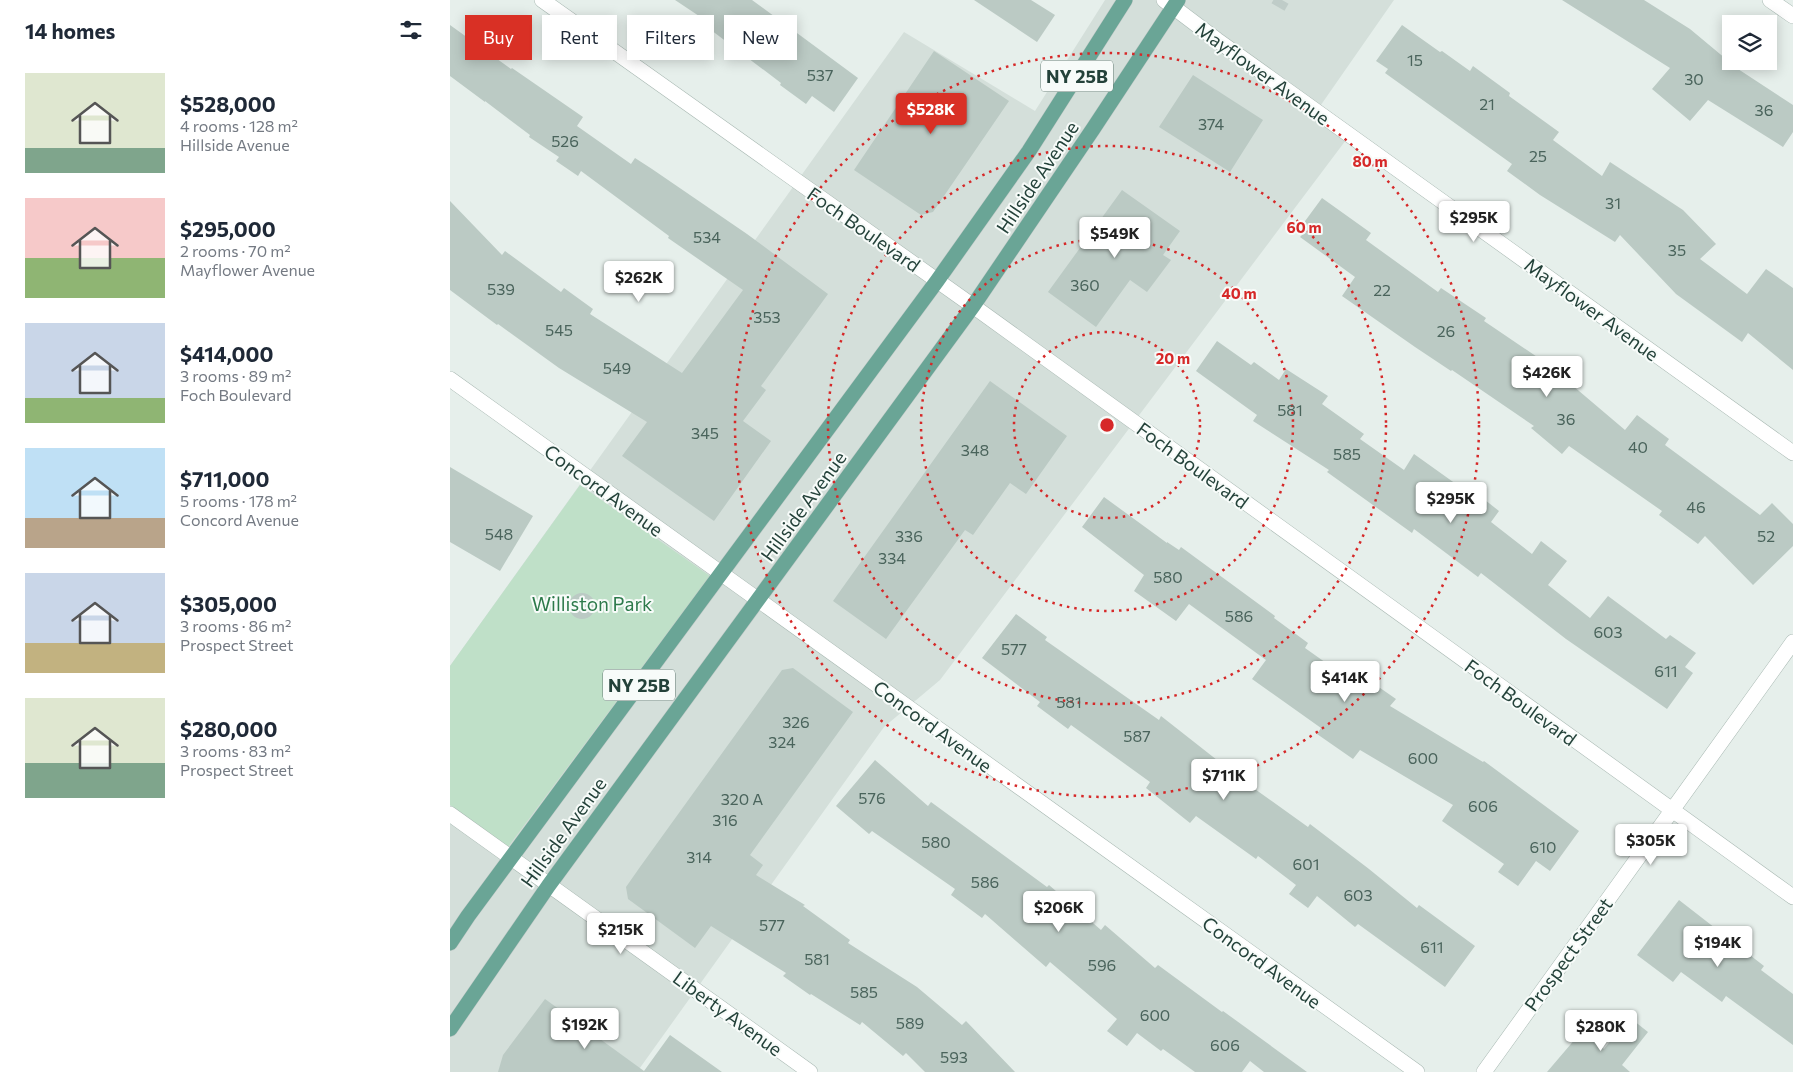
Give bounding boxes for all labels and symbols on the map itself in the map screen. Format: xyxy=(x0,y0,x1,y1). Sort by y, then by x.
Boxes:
street label: Mayflower Avenue xyxy=(1191,17,1335,129)
house number: 15 xyxy=(1407,50,1423,69)
road number: NY 25B xyxy=(1041,60,1113,92)
house number: 537 xyxy=(807,65,833,84)
house number: 30 xyxy=(1684,69,1704,88)
pin: $528K xyxy=(896,92,966,135)
house number: 21 xyxy=(1479,94,1495,113)
house number: 36 xyxy=(1755,100,1773,119)
house number: 374 xyxy=(1198,114,1224,133)
street label: Hillside Avenue xyxy=(991,117,1083,237)
house number: 526 xyxy=(551,131,579,150)
house number: 25 xyxy=(1529,146,1547,165)
text: 80 m xyxy=(1352,152,1388,170)
street label: Foch Boulevard xyxy=(803,182,925,276)
house number: 31 xyxy=(1605,193,1621,212)
pin: $295K xyxy=(1439,200,1509,243)
pin: $549K xyxy=(1080,216,1150,259)
text: 60 m xyxy=(1286,218,1322,236)
house number: 534 xyxy=(693,227,721,246)
house number: 35 xyxy=(1668,240,1686,259)
street label: Mayflower Avenue xyxy=(1520,253,1664,365)
pin: $262K xyxy=(604,260,674,303)
house number: 360 xyxy=(1070,275,1100,294)
house number: 539 xyxy=(487,279,515,298)
house number: 22 xyxy=(1373,280,1391,299)
text: 40 m xyxy=(1221,284,1257,302)
house number: 353 xyxy=(753,307,781,326)
house number: 545 xyxy=(545,320,573,339)
house number: 26 xyxy=(1437,321,1455,340)
text: 20 m xyxy=(1156,349,1190,367)
pin: $426K xyxy=(1512,356,1582,398)
house number: 549 xyxy=(603,358,631,377)
house number: 581 xyxy=(1277,400,1303,419)
house number: 36 xyxy=(1557,409,1575,428)
centre of rings xyxy=(1098,416,1116,434)
street label: Foch Boulevard xyxy=(1133,417,1253,513)
house number: 345 xyxy=(691,423,719,442)
house number: 40 xyxy=(1628,437,1648,456)
street label: Concord Avenue xyxy=(540,439,668,541)
house number: 348 xyxy=(961,440,989,459)
house number: 585 xyxy=(1333,444,1361,463)
street label: Hillside Avenue xyxy=(755,447,851,565)
pin: $295K xyxy=(1416,482,1486,524)
house number: 46 xyxy=(1686,497,1706,516)
house number: 548 xyxy=(485,524,513,543)
house number: 336 xyxy=(895,526,923,545)
house number: 52 xyxy=(1757,526,1775,545)
house number: 334 xyxy=(878,548,906,567)
house number: 580 xyxy=(1153,567,1183,586)
park label: Williston Park xyxy=(532,592,652,615)
house number: 586 xyxy=(1225,606,1253,625)
house number: 603 xyxy=(1593,622,1623,641)
house number: 577 xyxy=(1001,639,1027,658)
street label: Foch Boulevard xyxy=(1461,654,1581,750)
pin: $414K xyxy=(1310,660,1380,703)
house number: 611 xyxy=(1654,661,1678,680)
road number: NY 25B xyxy=(603,670,675,700)
street label: Concord Avenue xyxy=(869,675,997,777)
house number: 581 xyxy=(1056,692,1082,711)
house number: 326 xyxy=(782,712,810,731)
house number: 587 xyxy=(1123,726,1151,745)
house number: 324 xyxy=(768,732,796,751)
house number: 600 xyxy=(1408,748,1438,767)
pin: $711K xyxy=(1189,758,1259,801)
street label: Hillside Avenue xyxy=(515,773,611,891)
house number: 576 xyxy=(858,788,886,807)
house number: 320 A xyxy=(721,789,763,808)
house number: 606 xyxy=(1468,796,1498,815)
house number: 316 xyxy=(712,810,738,829)
pin: $305K xyxy=(1616,824,1686,866)
house number: 580 xyxy=(921,832,951,851)
house number: 610 xyxy=(1530,837,1557,856)
house number: 314 xyxy=(686,847,712,866)
house number: 601 xyxy=(1293,854,1320,873)
house number: 586 xyxy=(971,872,999,891)
house number: 603 xyxy=(1343,885,1373,904)
pin: $206K xyxy=(1024,890,1094,933)
street label: Prospect Street xyxy=(1519,893,1617,1015)
street label: Concord Avenue xyxy=(1198,911,1326,1013)
pin: $215K xyxy=(586,912,656,955)
house number: 577 xyxy=(759,915,785,934)
pin: $194K xyxy=(1683,926,1753,968)
house number: 611 xyxy=(1420,937,1444,956)
house number: 581 xyxy=(804,949,830,968)
house number: 596 xyxy=(1088,955,1116,974)
street label: Liberty Avenue xyxy=(669,966,787,1060)
house number: 585 xyxy=(850,982,878,1001)
house number: 600 xyxy=(1140,1005,1170,1024)
pin: $192K xyxy=(550,1008,620,1050)
pin: $280K xyxy=(1566,1010,1636,1052)
house number: 589 xyxy=(896,1013,924,1032)
house number: 606 xyxy=(1210,1035,1240,1054)
house number: 593 xyxy=(940,1047,968,1066)

